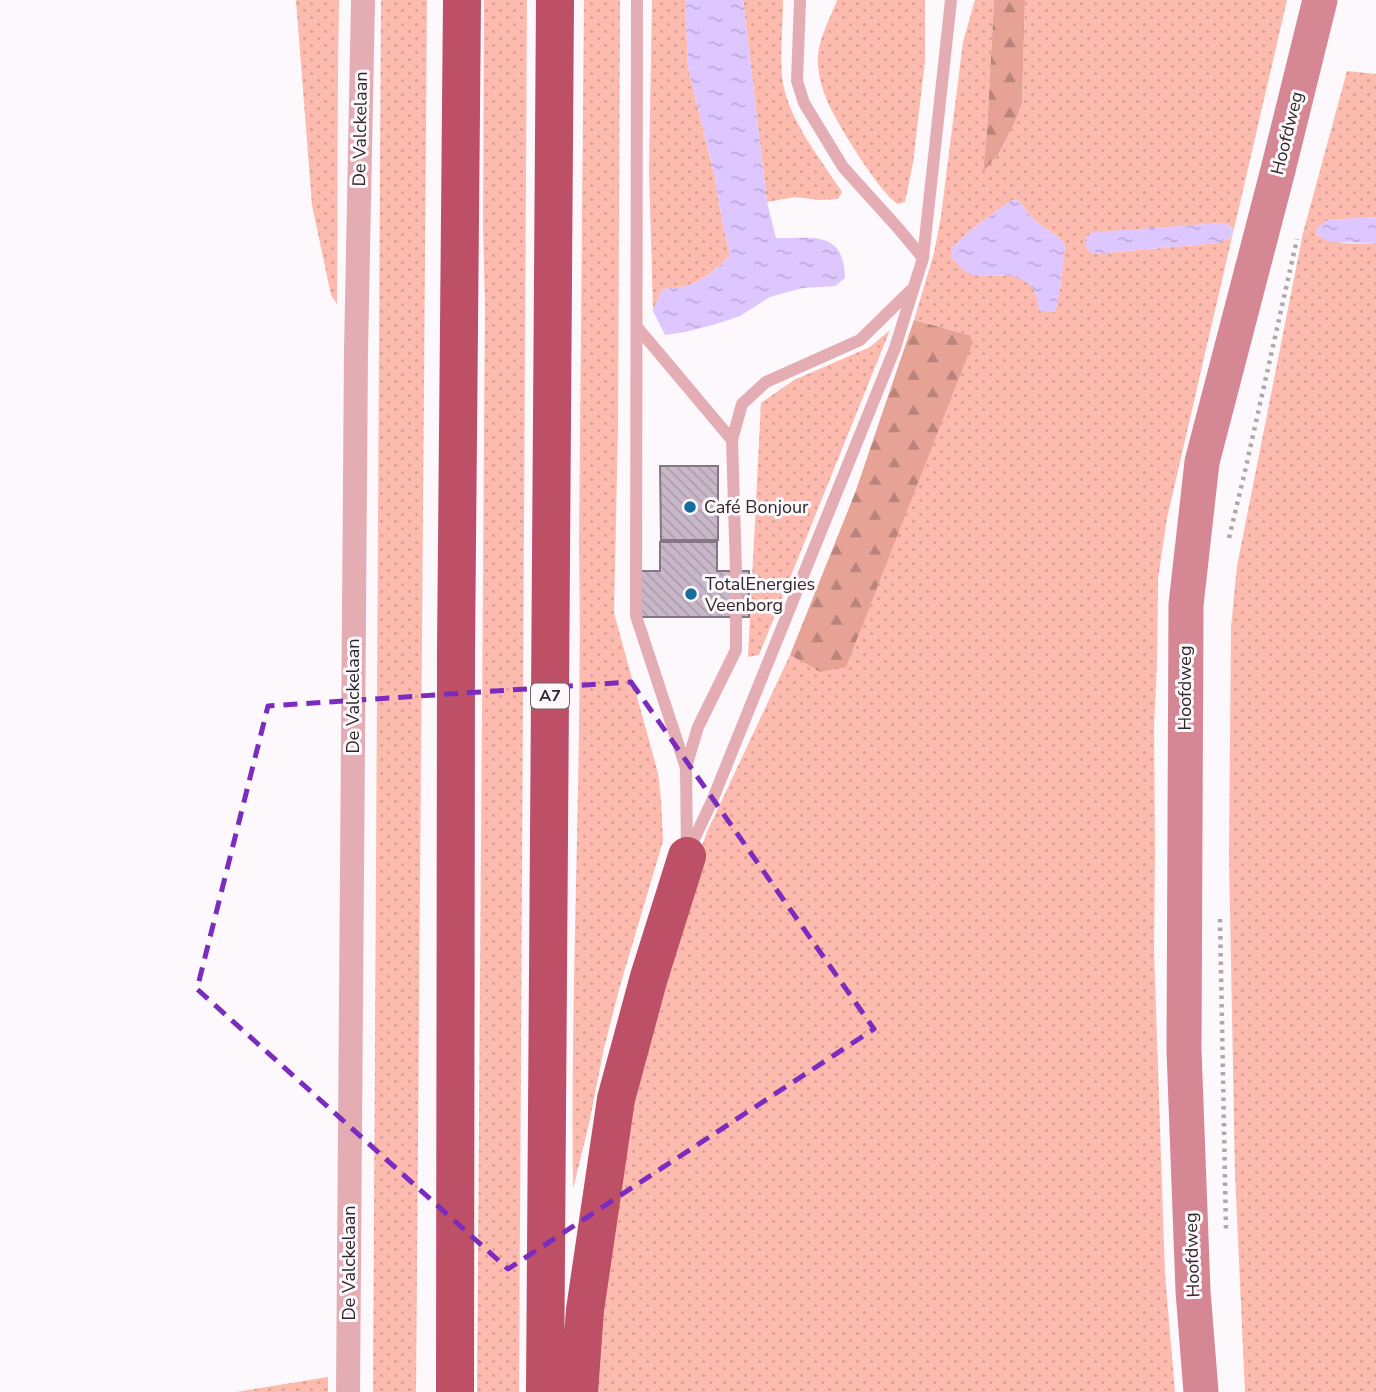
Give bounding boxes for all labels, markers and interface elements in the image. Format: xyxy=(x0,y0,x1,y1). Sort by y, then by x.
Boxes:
street label: De Valckelaan xyxy=(347,71,373,187)
street label: Hoofdweg xyxy=(1265,89,1309,177)
place label: Café Bonjour xyxy=(704,495,809,519)
marker: Café Bonjour xyxy=(682,499,698,515)
place label: TotalEnergies Veenborg xyxy=(704,572,815,617)
marker: TotalEnergies Veenborg xyxy=(683,586,699,602)
street label: De Valckelaan xyxy=(341,638,365,754)
street label: Hoofdweg xyxy=(1173,646,1197,731)
road number: A7 xyxy=(531,684,569,708)
street label: De Valckelaan xyxy=(337,1205,361,1321)
street label: Hoofdweg xyxy=(1179,1212,1205,1298)

